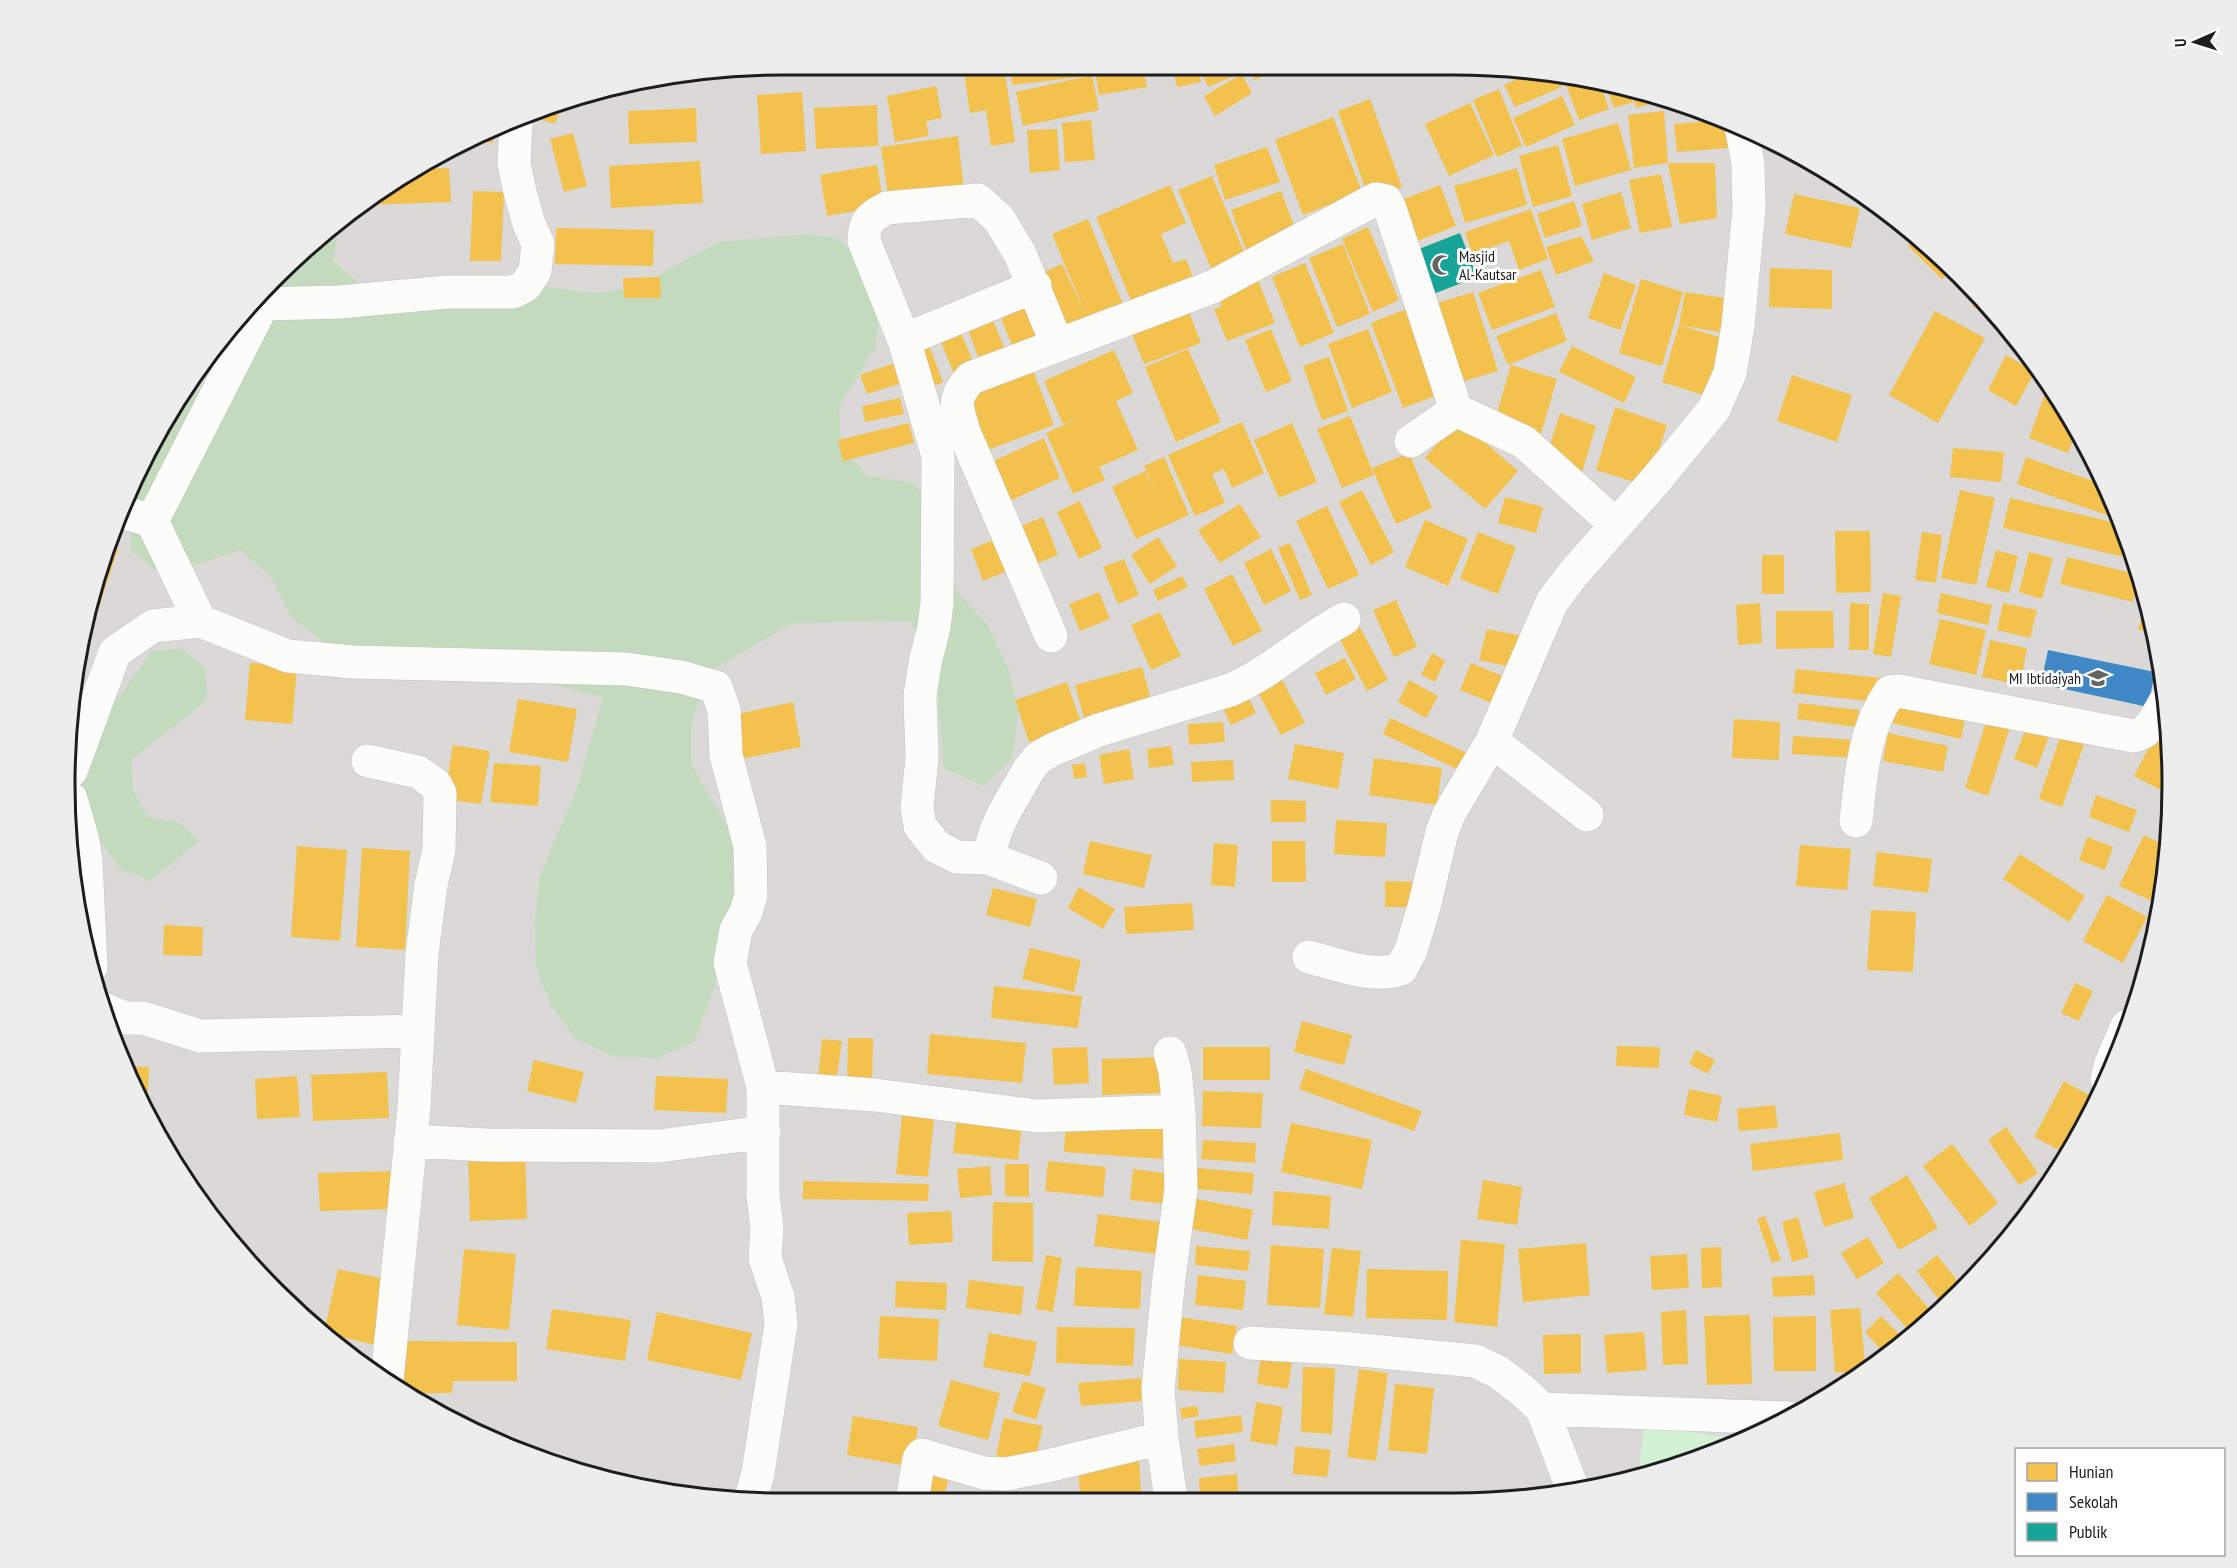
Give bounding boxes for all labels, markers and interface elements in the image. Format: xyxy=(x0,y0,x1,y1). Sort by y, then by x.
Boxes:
north arrow xyxy=(2165,12,2225,72)
text: U xyxy=(2170,38,2190,47)
place label: Masjid Al-Kautsar xyxy=(1459,246,1517,284)
mosque icon: Masjid Al-Kautsar xyxy=(1430,253,1454,277)
school or university icon: MI Ibtidaiyah xyxy=(2086,666,2110,690)
place label: MI Ibtidaiyah xyxy=(2009,668,2081,688)
legend xyxy=(2015,1448,2225,1556)
text: Hunian xyxy=(2069,1460,2113,1483)
text: Sekolah xyxy=(2069,1490,2118,1513)
text: Publik xyxy=(2069,1520,2107,1543)

